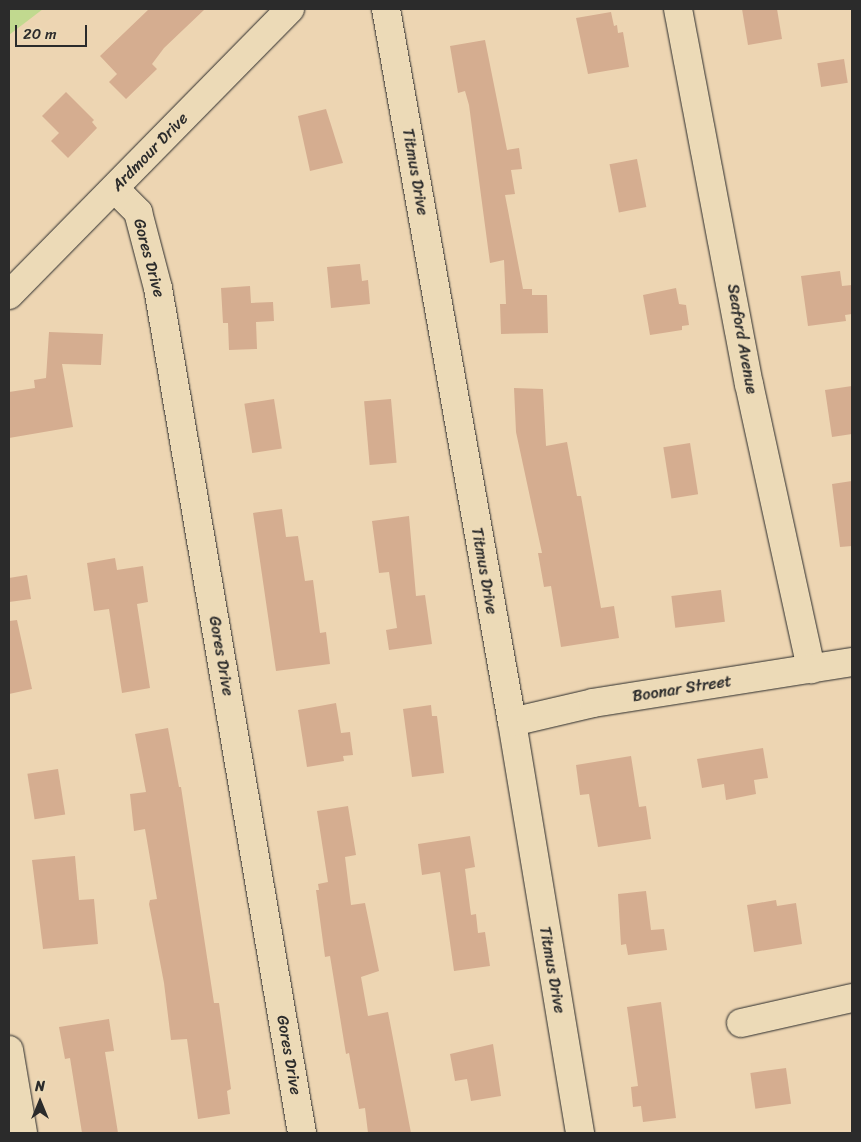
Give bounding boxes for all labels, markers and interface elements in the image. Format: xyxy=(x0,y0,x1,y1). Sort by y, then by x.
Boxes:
scale bar xyxy=(18,15,90,47)
text: 20 m xyxy=(23,21,57,47)
street label: Ardmour Drive xyxy=(108,109,192,195)
street label: Titmus Drive xyxy=(398,127,432,217)
street label: Gores Drive xyxy=(129,217,169,299)
street label: Seaford Avenue xyxy=(723,282,761,396)
street label: Titmus Drive xyxy=(467,526,501,616)
street label: Gores Drive xyxy=(205,615,237,697)
street label: Boonar Street xyxy=(631,672,733,706)
street label: Titmus Drive xyxy=(535,925,569,1015)
street label: Gores Drive xyxy=(273,1014,305,1096)
text: N xyxy=(35,1074,45,1099)
north arrow xyxy=(15,1077,65,1127)

